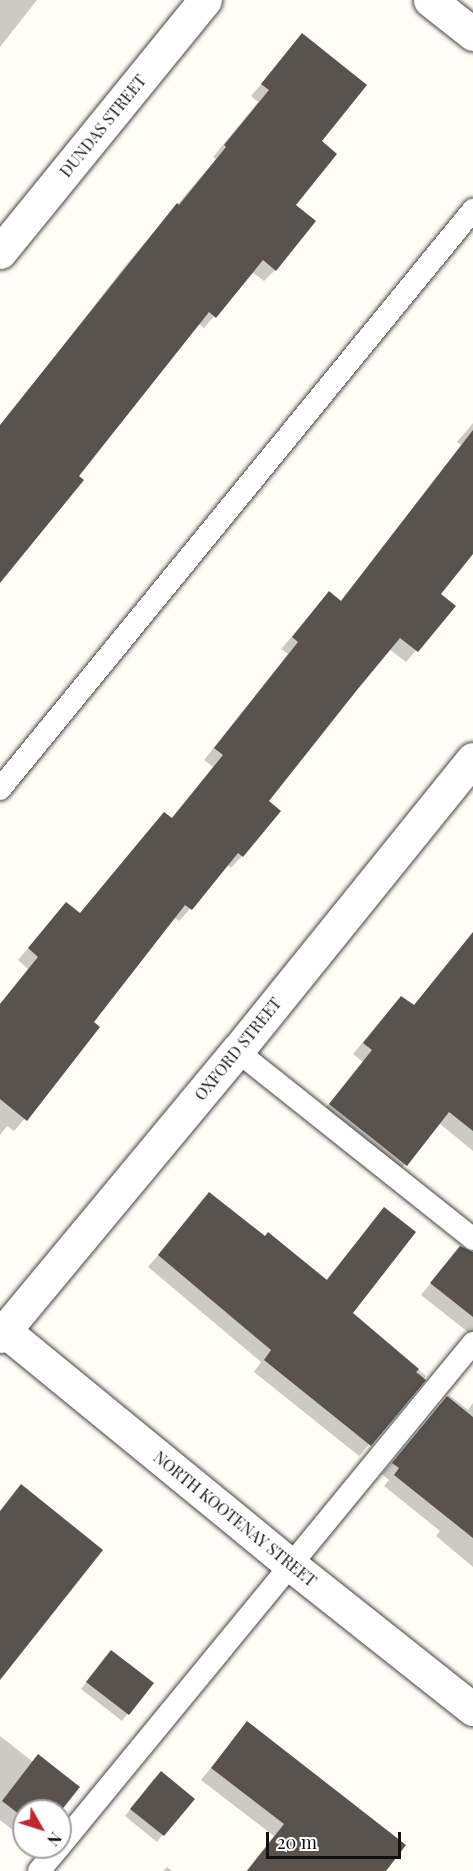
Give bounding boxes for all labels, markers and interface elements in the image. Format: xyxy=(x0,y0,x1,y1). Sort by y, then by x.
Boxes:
street label: DUNDAS STREET xyxy=(56,71,150,181)
street label: OXFORD STREET xyxy=(191,994,285,1104)
street label: NORTH KOOTENAY STREET xyxy=(149,1447,321,1591)
north arrow xyxy=(12,1799,72,1859)
scale bar xyxy=(269,1820,404,1858)
text: N xyxy=(43,1828,67,1850)
text: 20 m xyxy=(277,1830,317,1854)

